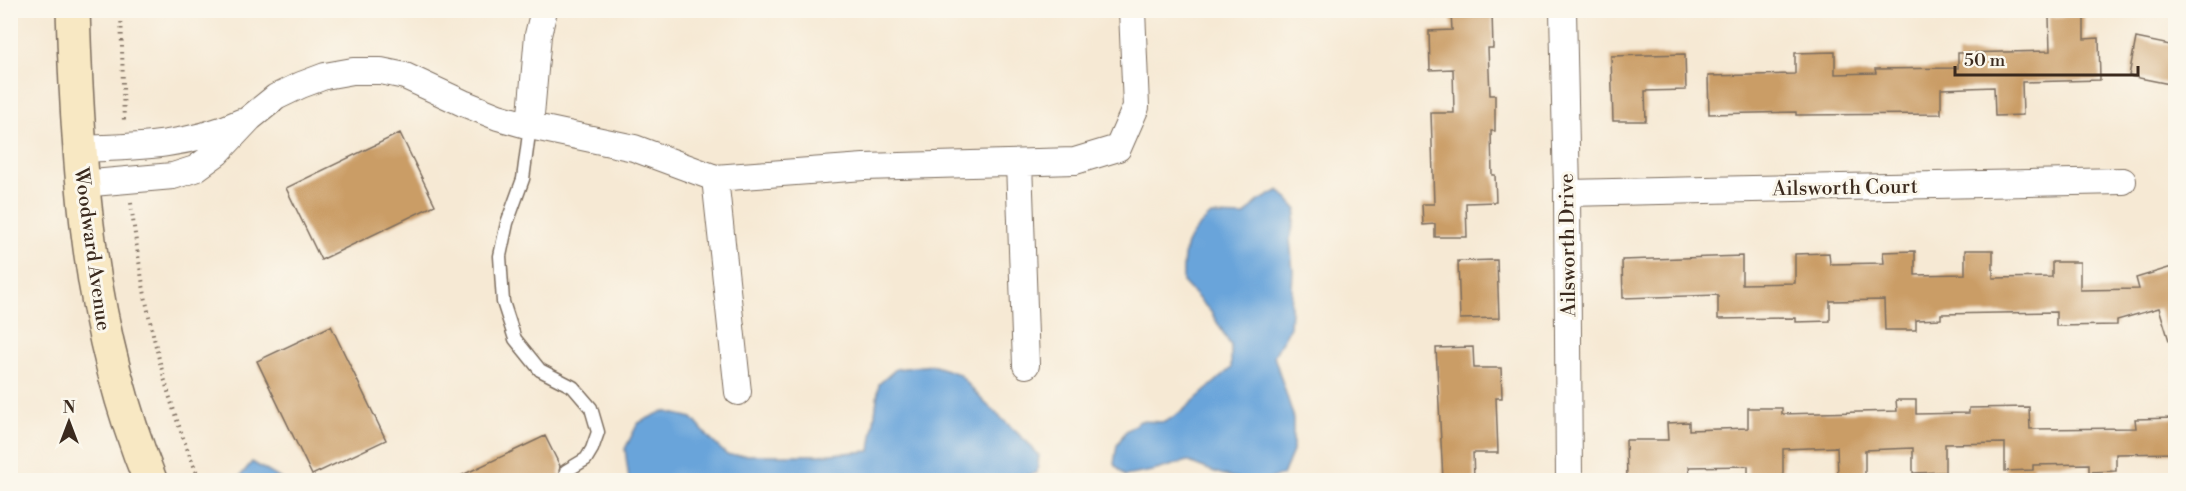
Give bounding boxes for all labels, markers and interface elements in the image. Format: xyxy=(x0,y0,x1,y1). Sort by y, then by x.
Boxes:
scale bar xyxy=(1955,39,2138,77)
text: 50 m xyxy=(1964,49,2006,72)
street label: Woodward Avenue xyxy=(68,165,115,333)
street label: Ailsworth Drive xyxy=(1555,173,1582,318)
street label: Ailsworth Court xyxy=(1771,175,1918,202)
north arrow xyxy=(39,392,99,452)
text: N xyxy=(63,398,76,418)

